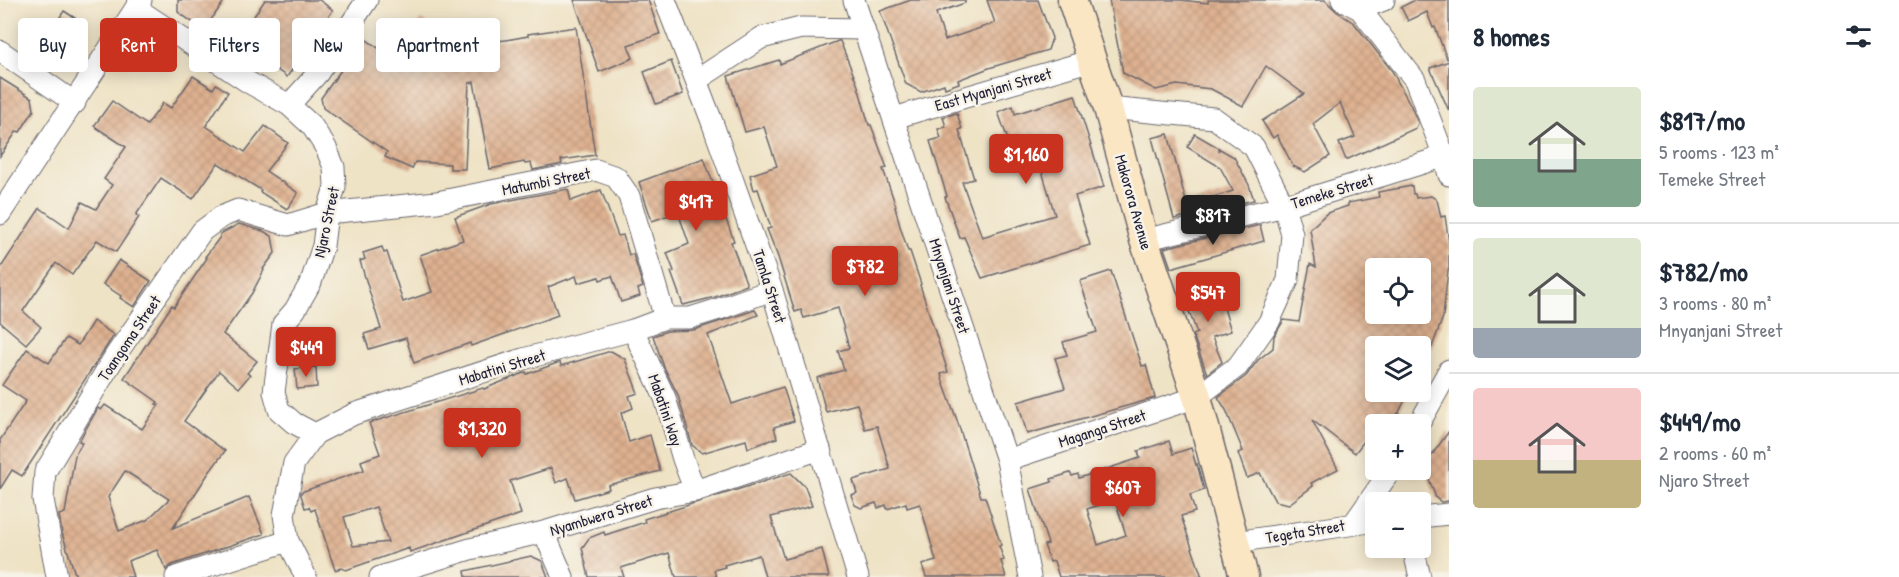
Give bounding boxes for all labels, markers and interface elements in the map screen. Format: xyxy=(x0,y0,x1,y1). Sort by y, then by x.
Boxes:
chip: Buy xyxy=(18,18,88,72)
chip: Rent xyxy=(100,18,177,72)
chip: Filters xyxy=(189,18,280,72)
chip: New xyxy=(292,18,364,72)
chip: Apartment xyxy=(376,18,500,72)
text: 8 homes xyxy=(1473,19,1550,54)
icon: filters xyxy=(1842,20,1875,53)
street label: East Myanjani Street xyxy=(932,62,1054,116)
text: $817/mo xyxy=(1659,103,1745,138)
icon: home xyxy=(1521,111,1593,183)
pin: $1,160 xyxy=(977,134,1075,185)
text: 5 rooms · 123 m² xyxy=(1659,138,1779,165)
text: $1,160 xyxy=(1003,140,1049,167)
street label: Makorora Avenue xyxy=(1110,152,1158,253)
street label: Matumbi Street xyxy=(500,162,593,200)
text: Temeke Street xyxy=(1659,165,1765,192)
street label: Temeke Street xyxy=(1288,168,1376,214)
pin: $417 xyxy=(660,181,732,232)
street label: Njaro Street xyxy=(308,184,344,260)
text: $417 xyxy=(679,187,713,214)
pin: $817 xyxy=(1177,195,1249,246)
text: $817 xyxy=(1195,201,1231,228)
street label: Mnyanjani Street xyxy=(924,236,976,337)
street label: Tamla Street xyxy=(748,246,792,326)
pin: $782 xyxy=(829,246,901,297)
text: $782 xyxy=(846,252,884,279)
text: $782/mo xyxy=(1659,254,1748,289)
map controls xyxy=(1365,258,1431,558)
button: locate xyxy=(1365,258,1431,324)
icon: home xyxy=(1521,262,1593,334)
pin: $547 xyxy=(1172,272,1244,323)
text: $547 xyxy=(1190,278,1226,305)
text: 3 rooms · 80 m² xyxy=(1659,289,1771,316)
street label: Toangoma Street xyxy=(92,290,166,385)
text: Mnyanjani Street xyxy=(1659,316,1783,343)
pin: $449 xyxy=(270,327,342,378)
text: $449 xyxy=(290,333,322,360)
button: layers xyxy=(1365,336,1431,402)
street label: Mabatini Street xyxy=(456,343,548,391)
street label: Mabatini Way xyxy=(643,371,689,449)
street label: Maganga Street xyxy=(1055,403,1149,452)
text: $449/mo xyxy=(1659,404,1740,439)
pin: $1,320 xyxy=(433,408,531,459)
icon: home xyxy=(1521,412,1593,484)
text: $1,320 xyxy=(458,414,506,441)
button: + xyxy=(1365,414,1431,480)
text: 2 rooms · 60 m² xyxy=(1659,439,1771,466)
text: Njaro Street xyxy=(1659,466,1749,493)
pin: $607 xyxy=(1087,467,1159,518)
text: $607 xyxy=(1105,473,1141,500)
street label: Nyambwera Street xyxy=(547,489,655,541)
button: − xyxy=(1365,492,1431,558)
street label: Tegeta Street xyxy=(1264,514,1347,548)

